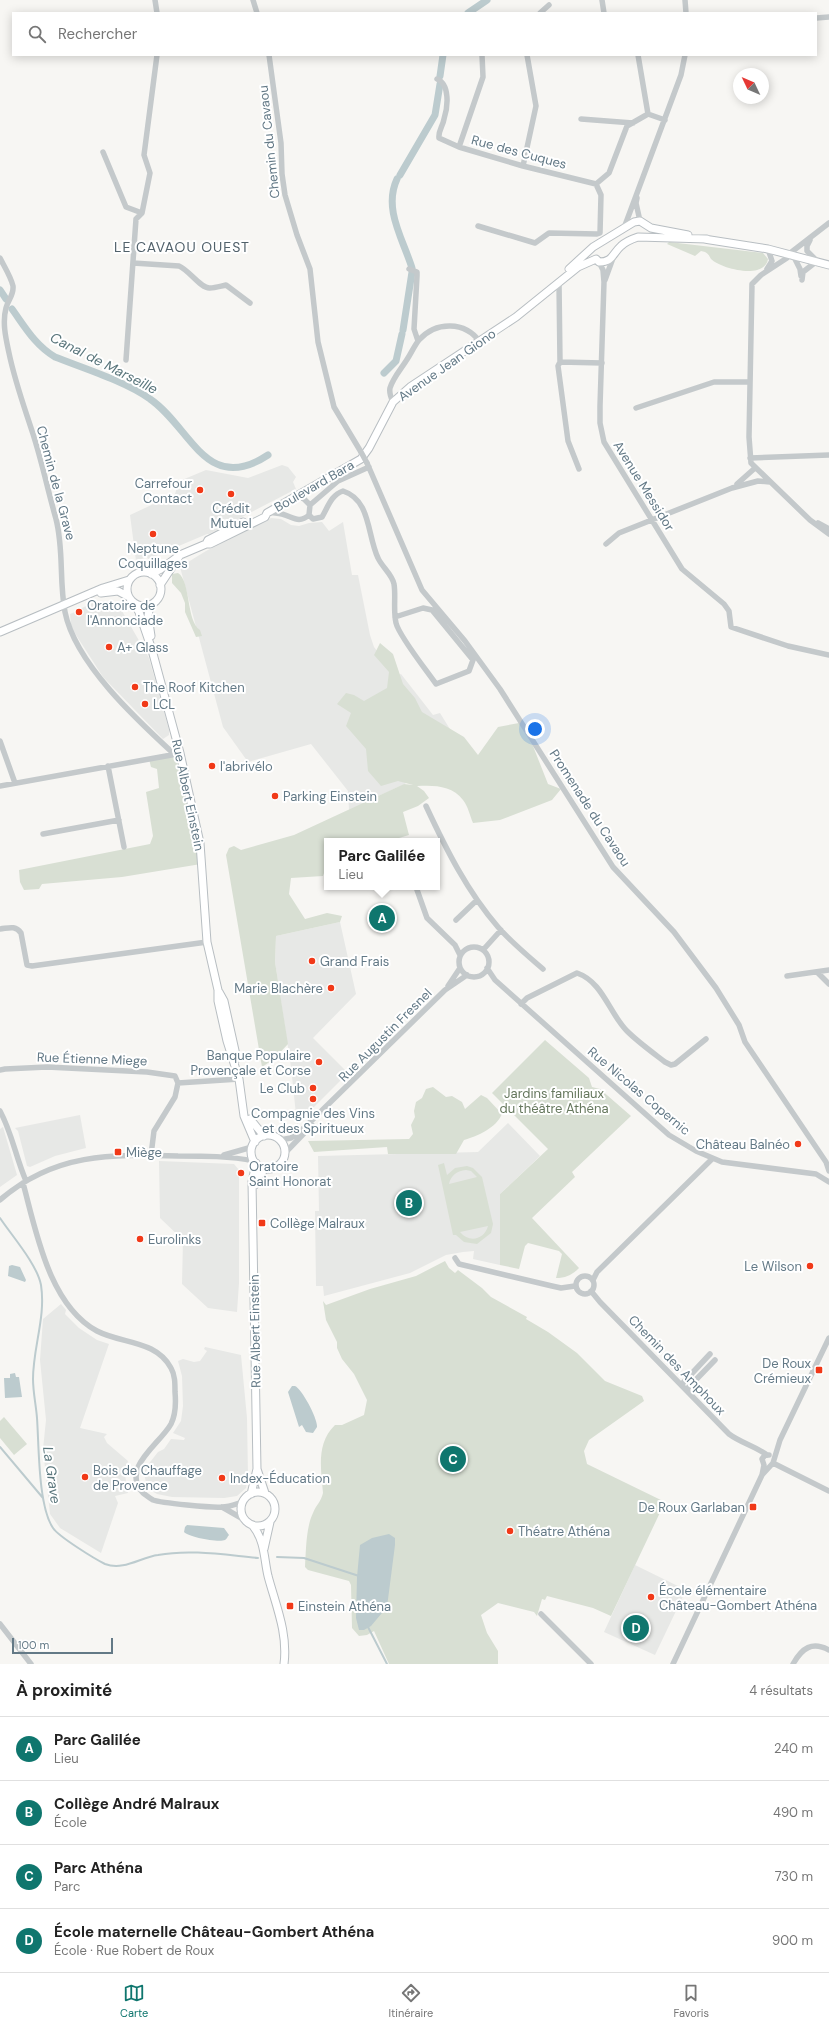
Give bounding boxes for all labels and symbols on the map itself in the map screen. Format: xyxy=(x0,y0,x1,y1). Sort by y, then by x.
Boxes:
north arrow xyxy=(733,68,769,104)
street label: Chemin du Cavaou xyxy=(255,85,283,199)
street label: Rue des Cuques xyxy=(470,131,568,173)
district label: LE CAVAOU OUEST xyxy=(114,238,250,256)
street label: Avenue Jean Giono xyxy=(395,325,499,405)
water label: Canal de Marseille xyxy=(47,328,161,398)
street label: Chemin de la Grave xyxy=(33,424,79,542)
street label: Avenue Messidor xyxy=(610,438,679,534)
street label: Boulevard Bara xyxy=(271,456,357,516)
place label: Carrefour Contact xyxy=(135,475,192,507)
marker: Carrefour Contact xyxy=(195,485,205,495)
marker: Crédit Mutuel xyxy=(226,489,236,499)
place label: Crédit Mutuel xyxy=(210,500,252,532)
marker: Neptune Coquillages xyxy=(148,529,158,539)
place label: Neptune Coquillages xyxy=(118,540,188,572)
place label: Oratoire de l'Annonciade xyxy=(87,597,163,629)
marker: Oratoire de l'Annonciade xyxy=(74,607,84,617)
place label: A+ Glass xyxy=(117,639,169,656)
marker: A+ Glass xyxy=(104,642,114,652)
place label: The Roof Kitchen xyxy=(143,679,245,696)
marker: The Roof Kitchen xyxy=(130,682,140,692)
place label: LCL xyxy=(153,696,175,713)
marker: LCL xyxy=(140,699,150,709)
your location xyxy=(525,719,545,739)
street label: Rue Albert Einstein xyxy=(168,738,208,852)
street label: Promenade du Cavaou xyxy=(546,746,634,870)
place label: l'abrivélo xyxy=(220,758,273,775)
marker: l'abrivélo xyxy=(207,761,217,771)
place label: Parking Einstein xyxy=(283,788,377,805)
marker: Parking Einstein xyxy=(270,791,280,801)
pin: A xyxy=(369,903,395,933)
place label: Grand Frais xyxy=(320,953,389,970)
marker: Grand Frais xyxy=(307,956,317,966)
place label: Marie Blachère xyxy=(234,980,323,997)
marker: Marie Blachère xyxy=(326,983,336,993)
street label: Rue Augustin Fresnel xyxy=(335,985,435,1085)
street label: Rue Nicolas Copernic xyxy=(584,1043,694,1139)
place label: Banque Populaire Provençale et Corse xyxy=(190,1047,311,1079)
street label: Rue Étienne Miege xyxy=(36,1048,148,1069)
marker: Banque Populaire Provençale et Corse xyxy=(314,1057,324,1067)
place label: Le Club xyxy=(260,1080,305,1097)
marker: Le Club xyxy=(308,1083,318,1093)
park label: Jardins familiaux du théâtre Athéna xyxy=(500,1085,608,1117)
marker: Compagnie des Vins et des Spiritueux xyxy=(308,1094,318,1104)
place label: Compagnie des Vins et des Spiritueux xyxy=(251,1105,375,1137)
place label: Château Balnéo xyxy=(696,1136,790,1153)
marker: Château Balnéo xyxy=(793,1139,803,1149)
place label: Miège xyxy=(126,1144,162,1161)
marker: Miège xyxy=(113,1147,123,1157)
place label: Oratoire Saint Honorat xyxy=(249,1158,331,1190)
marker: Oratoire Saint Honorat xyxy=(236,1168,246,1178)
pin: B xyxy=(396,1188,422,1218)
place label: Collège Malraux xyxy=(270,1215,365,1232)
marker: Collège Malraux xyxy=(257,1218,267,1228)
place label: Eurolinks xyxy=(148,1231,201,1248)
marker: Eurolinks xyxy=(135,1234,145,1244)
place label: Le Wilson xyxy=(744,1258,802,1275)
marker: Le Wilson xyxy=(805,1261,815,1271)
street label: Rue Albert Einstein xyxy=(246,1274,264,1388)
street label: Chemin des Amphoux xyxy=(625,1311,730,1419)
place label: De Roux Crémieux xyxy=(754,1355,812,1387)
marker: De Roux Crémieux xyxy=(814,1365,824,1375)
pin: C xyxy=(440,1444,466,1474)
water label: La Grave xyxy=(39,1445,65,1505)
place label: Bois de Chauffage de Provence xyxy=(93,1462,202,1494)
place label: Index-Éducation xyxy=(230,1469,330,1487)
marker: Bois de Chauffage de Provence xyxy=(80,1472,90,1482)
marker: Index-Éducation xyxy=(217,1473,227,1483)
place label: De Roux Garlaban xyxy=(638,1499,745,1516)
marker: De Roux Garlaban xyxy=(748,1502,758,1512)
place label: Théatre Athéna xyxy=(518,1523,610,1540)
marker: Théatre Athéna xyxy=(505,1526,515,1536)
place label: École élémentaire Château-Gombert Athéna xyxy=(659,1581,817,1614)
marker: École élémentaire Château-Gombert Athéna xyxy=(646,1592,656,1602)
place label: Einstein Athéna xyxy=(298,1598,391,1615)
marker: Einstein Athéna xyxy=(285,1601,295,1611)
pin: D xyxy=(623,1613,649,1643)
scale bar xyxy=(12,1636,113,1655)

